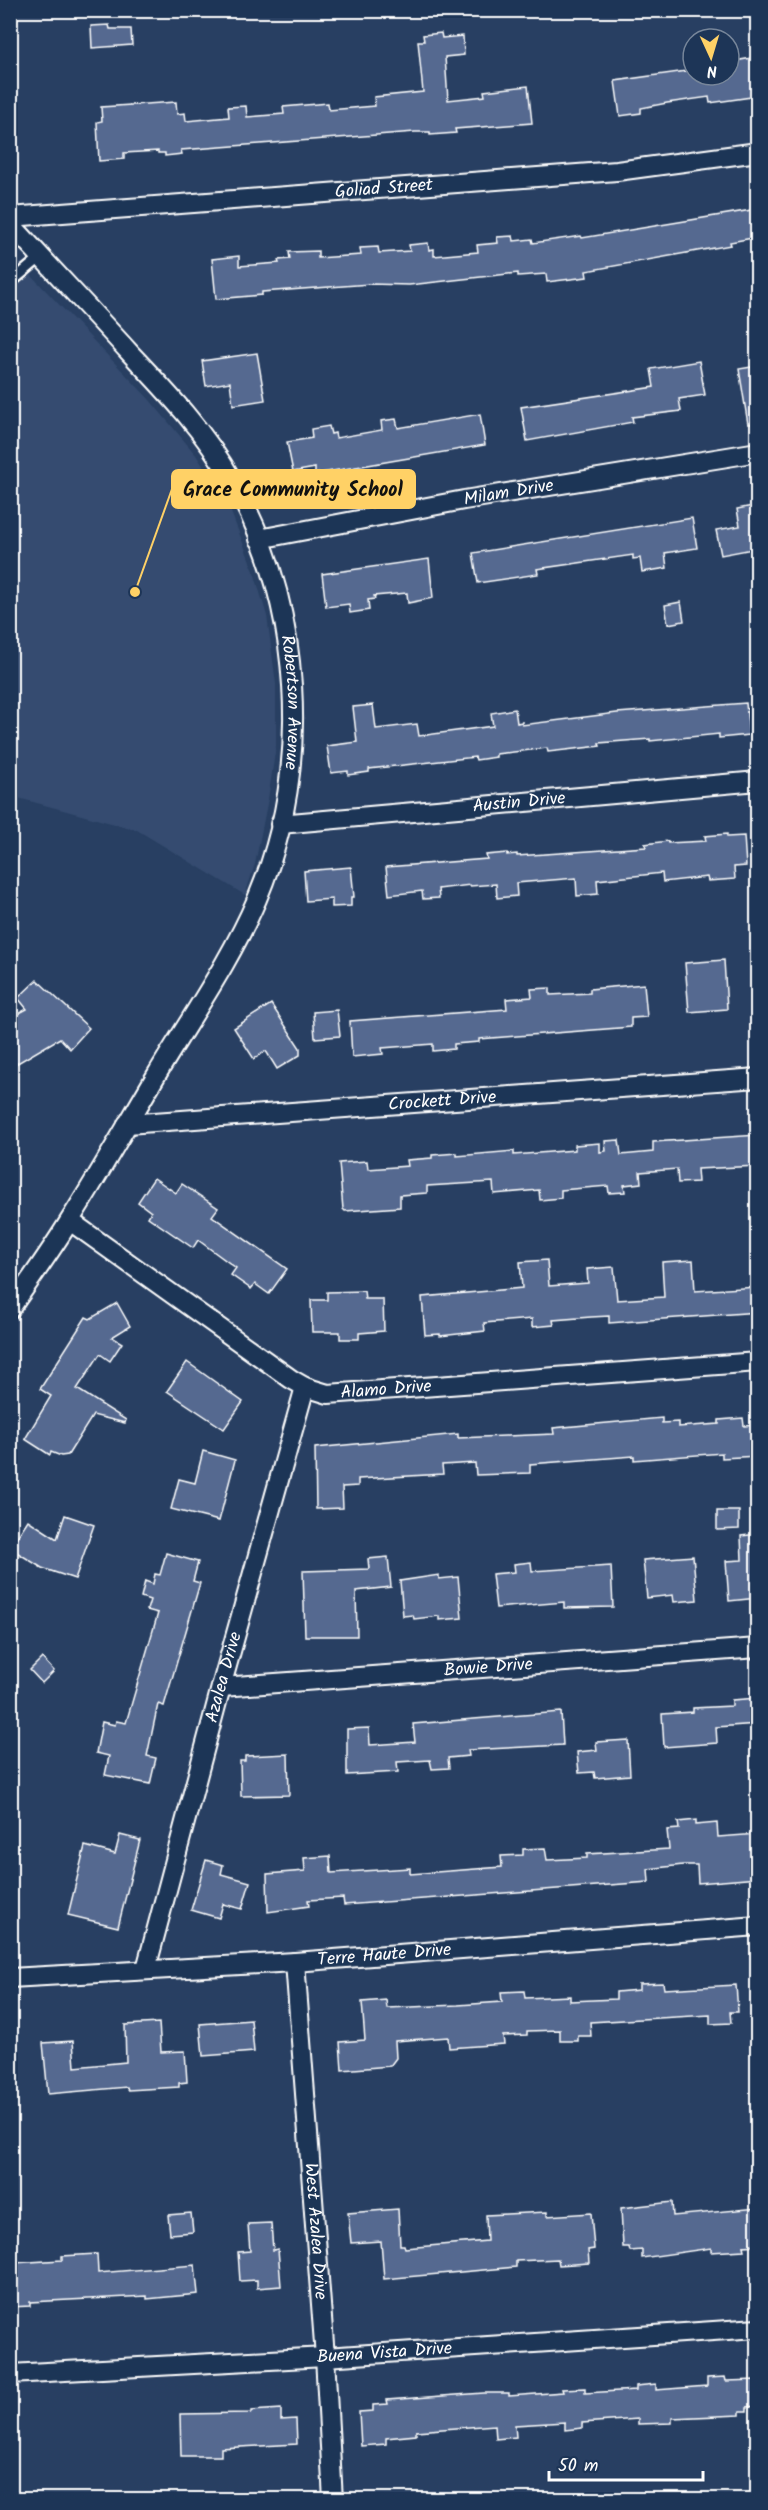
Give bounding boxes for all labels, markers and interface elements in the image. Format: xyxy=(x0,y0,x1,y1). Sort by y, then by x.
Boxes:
north arrow xyxy=(681,27,741,87)
text: N xyxy=(706,58,718,83)
street label: Goliad Street xyxy=(334,170,435,207)
callout: Grace Community School xyxy=(172,470,415,508)
street label: Milam Drive xyxy=(462,471,556,514)
text: Grace Community School xyxy=(183,475,403,507)
street label: Robertson Avenue xyxy=(272,633,308,771)
street label: Austin Drive xyxy=(471,784,567,821)
street label: Crockett Drive xyxy=(387,1083,497,1119)
street label: Alamo Drive xyxy=(339,1372,433,1408)
street label: Azalea Drive xyxy=(198,1628,250,1726)
street label: Bowie Drive xyxy=(443,1650,534,1685)
street label: Terre Haute Drive xyxy=(316,1935,452,1975)
street label: West Azalea Drive xyxy=(296,2162,335,2301)
street label: Buena Vista Drive xyxy=(316,2334,453,2372)
scale bar xyxy=(549,2444,704,2482)
text: 50 m xyxy=(558,2452,598,2481)

